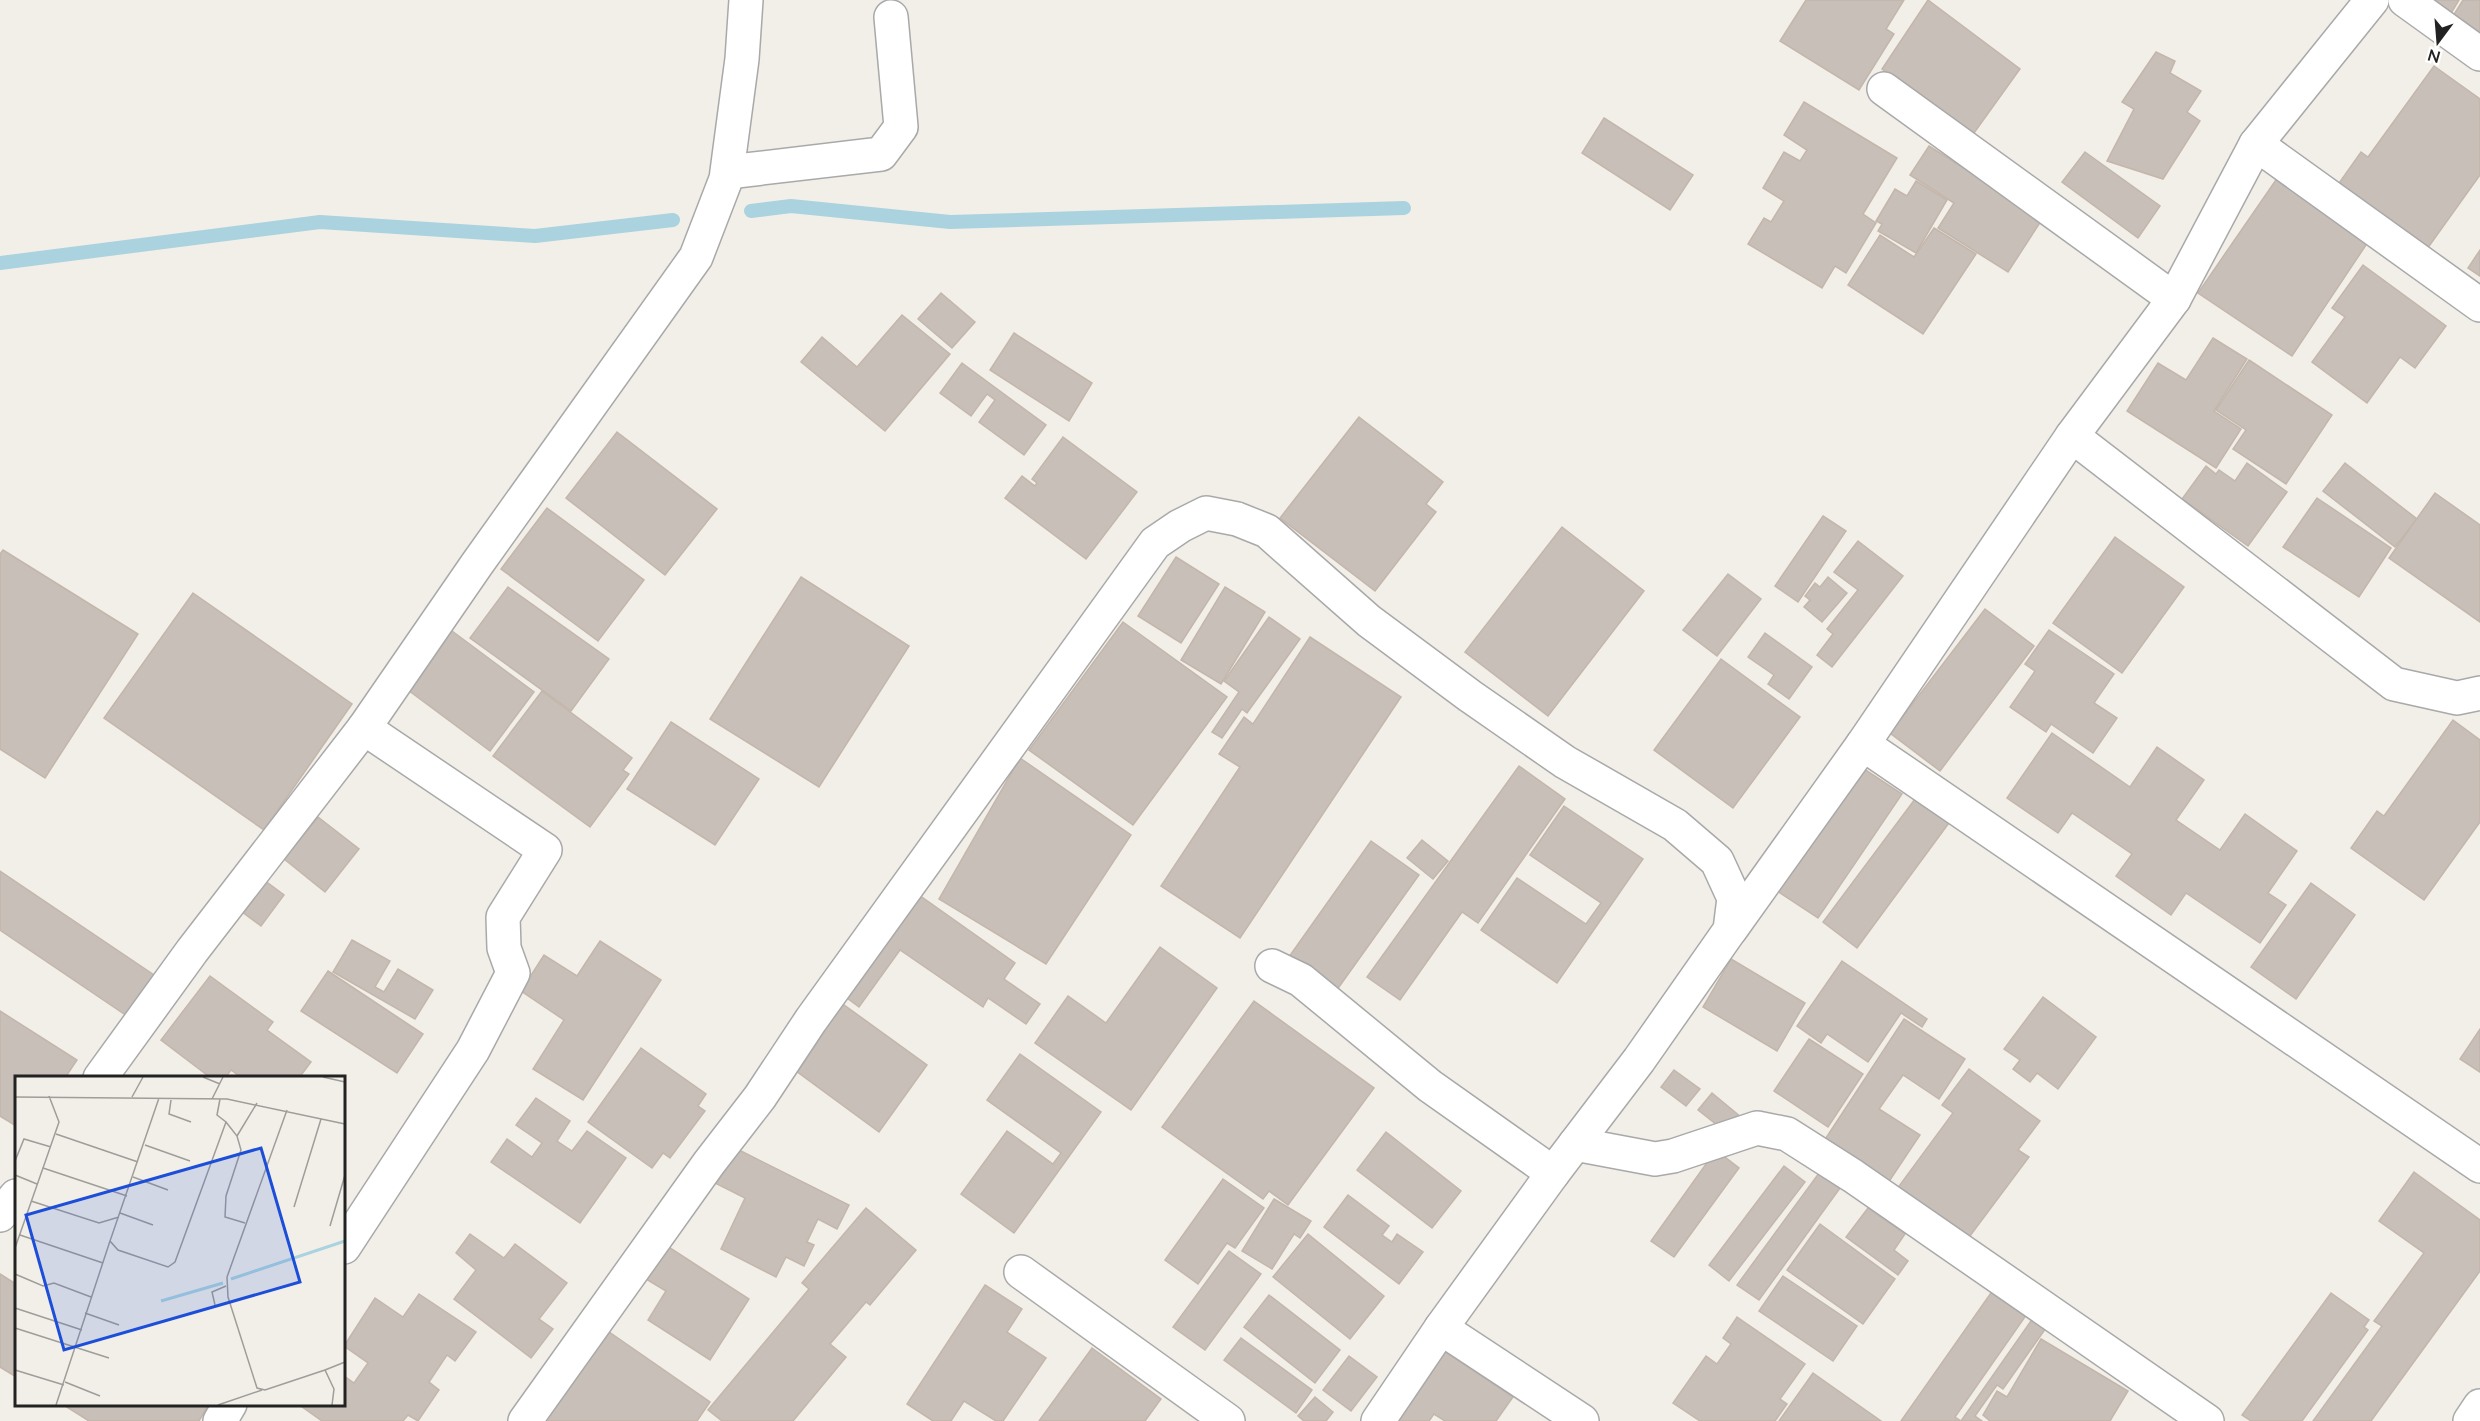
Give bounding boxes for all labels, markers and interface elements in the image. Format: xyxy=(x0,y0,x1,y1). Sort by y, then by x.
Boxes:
north arrow xyxy=(2408,12,2468,72)
text: N xyxy=(2425,46,2442,68)
inset map xyxy=(15,1076,345,1406)

